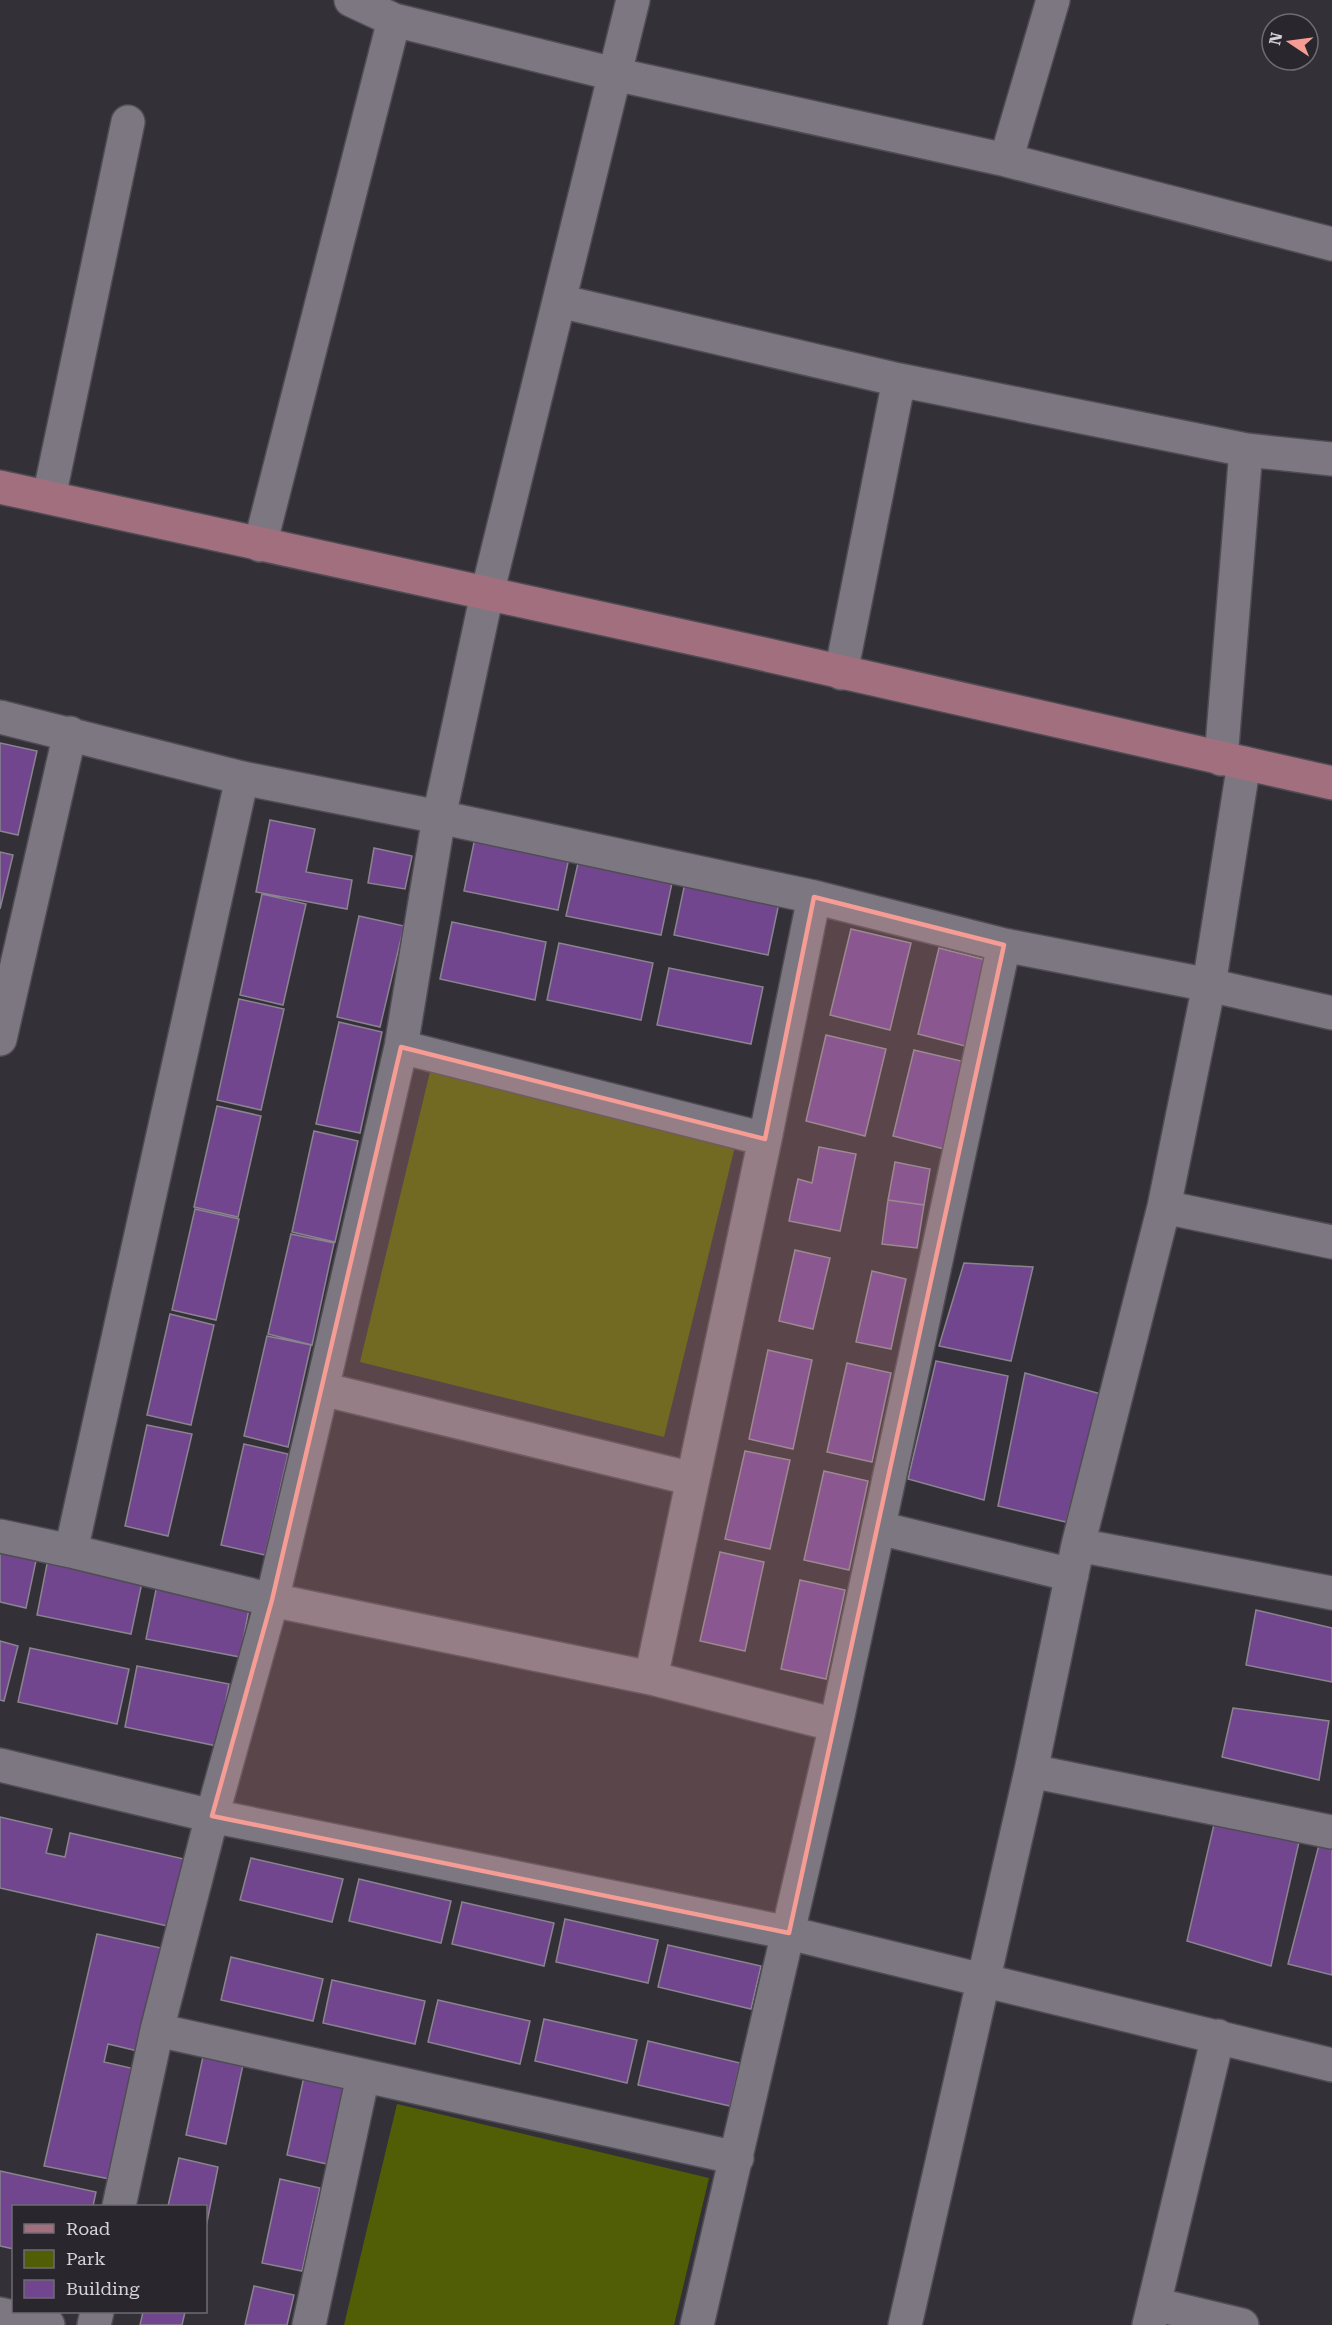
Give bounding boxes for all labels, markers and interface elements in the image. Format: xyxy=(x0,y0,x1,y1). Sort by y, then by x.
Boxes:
north arrow xyxy=(1260,12,1320,72)
text: N xyxy=(1265,31,1287,47)
legend xyxy=(12,2205,207,2313)
text: Road xyxy=(66,2218,111,2239)
text: Park xyxy=(66,2248,106,2269)
text: Building xyxy=(66,2278,140,2299)

